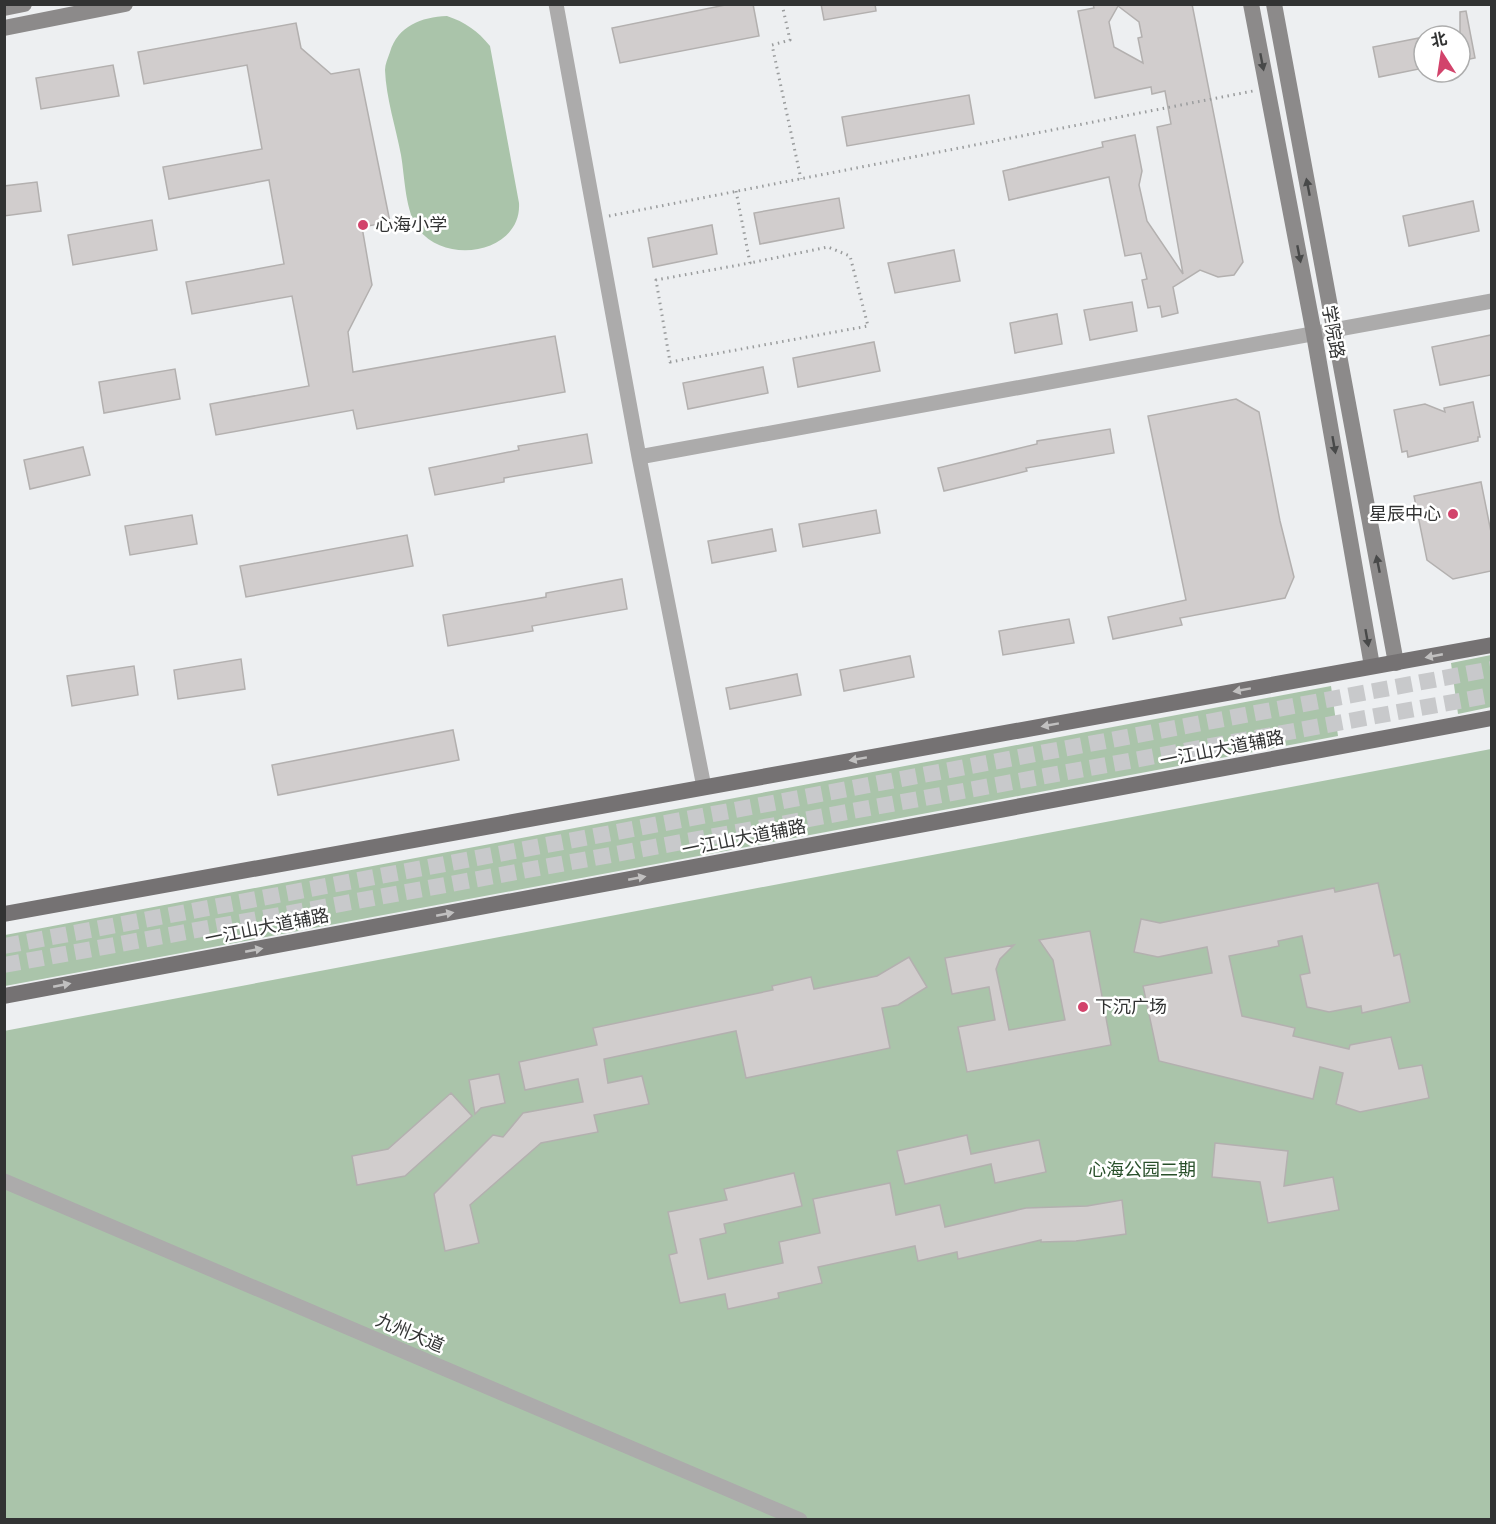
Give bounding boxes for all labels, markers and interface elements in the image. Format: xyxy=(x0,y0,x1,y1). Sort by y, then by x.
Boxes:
north arrow xyxy=(1412,24,1472,84)
text: 北 xyxy=(1429,29,1449,52)
one-way arrow xyxy=(1258,53,1267,72)
one-way arrow xyxy=(1303,177,1312,196)
place label: 心海小学 xyxy=(375,214,447,236)
marker: 心海小学 xyxy=(356,218,370,232)
one-way arrow xyxy=(1295,244,1304,263)
street label: 学院路 xyxy=(1317,304,1349,360)
one-way arrow xyxy=(1329,436,1338,455)
place label: 星辰中心 xyxy=(1369,503,1441,525)
marker: 星辰中心 xyxy=(1446,507,1460,521)
one-way arrow xyxy=(1373,555,1382,574)
one-way arrow xyxy=(1363,628,1372,647)
one-way arrow xyxy=(1424,652,1443,661)
one-way arrow xyxy=(1232,686,1251,695)
one-way arrow xyxy=(1041,721,1060,730)
street label: 一江山大道辅路 xyxy=(1158,726,1286,772)
one-way arrow xyxy=(849,755,868,764)
street label: 一江山大道辅路 xyxy=(680,815,808,861)
one-way arrow xyxy=(628,873,647,882)
street label: 一江山大道辅路 xyxy=(203,904,331,950)
one-way arrow xyxy=(436,909,455,918)
one-way arrow xyxy=(244,945,263,954)
one-way arrow xyxy=(53,981,72,990)
place label: 下沉广场 xyxy=(1095,996,1167,1018)
marker: 下沉广场 xyxy=(1076,1000,1090,1014)
park label: 心海公园二期 xyxy=(1088,1159,1196,1181)
street label: 九州大道 xyxy=(373,1309,447,1357)

